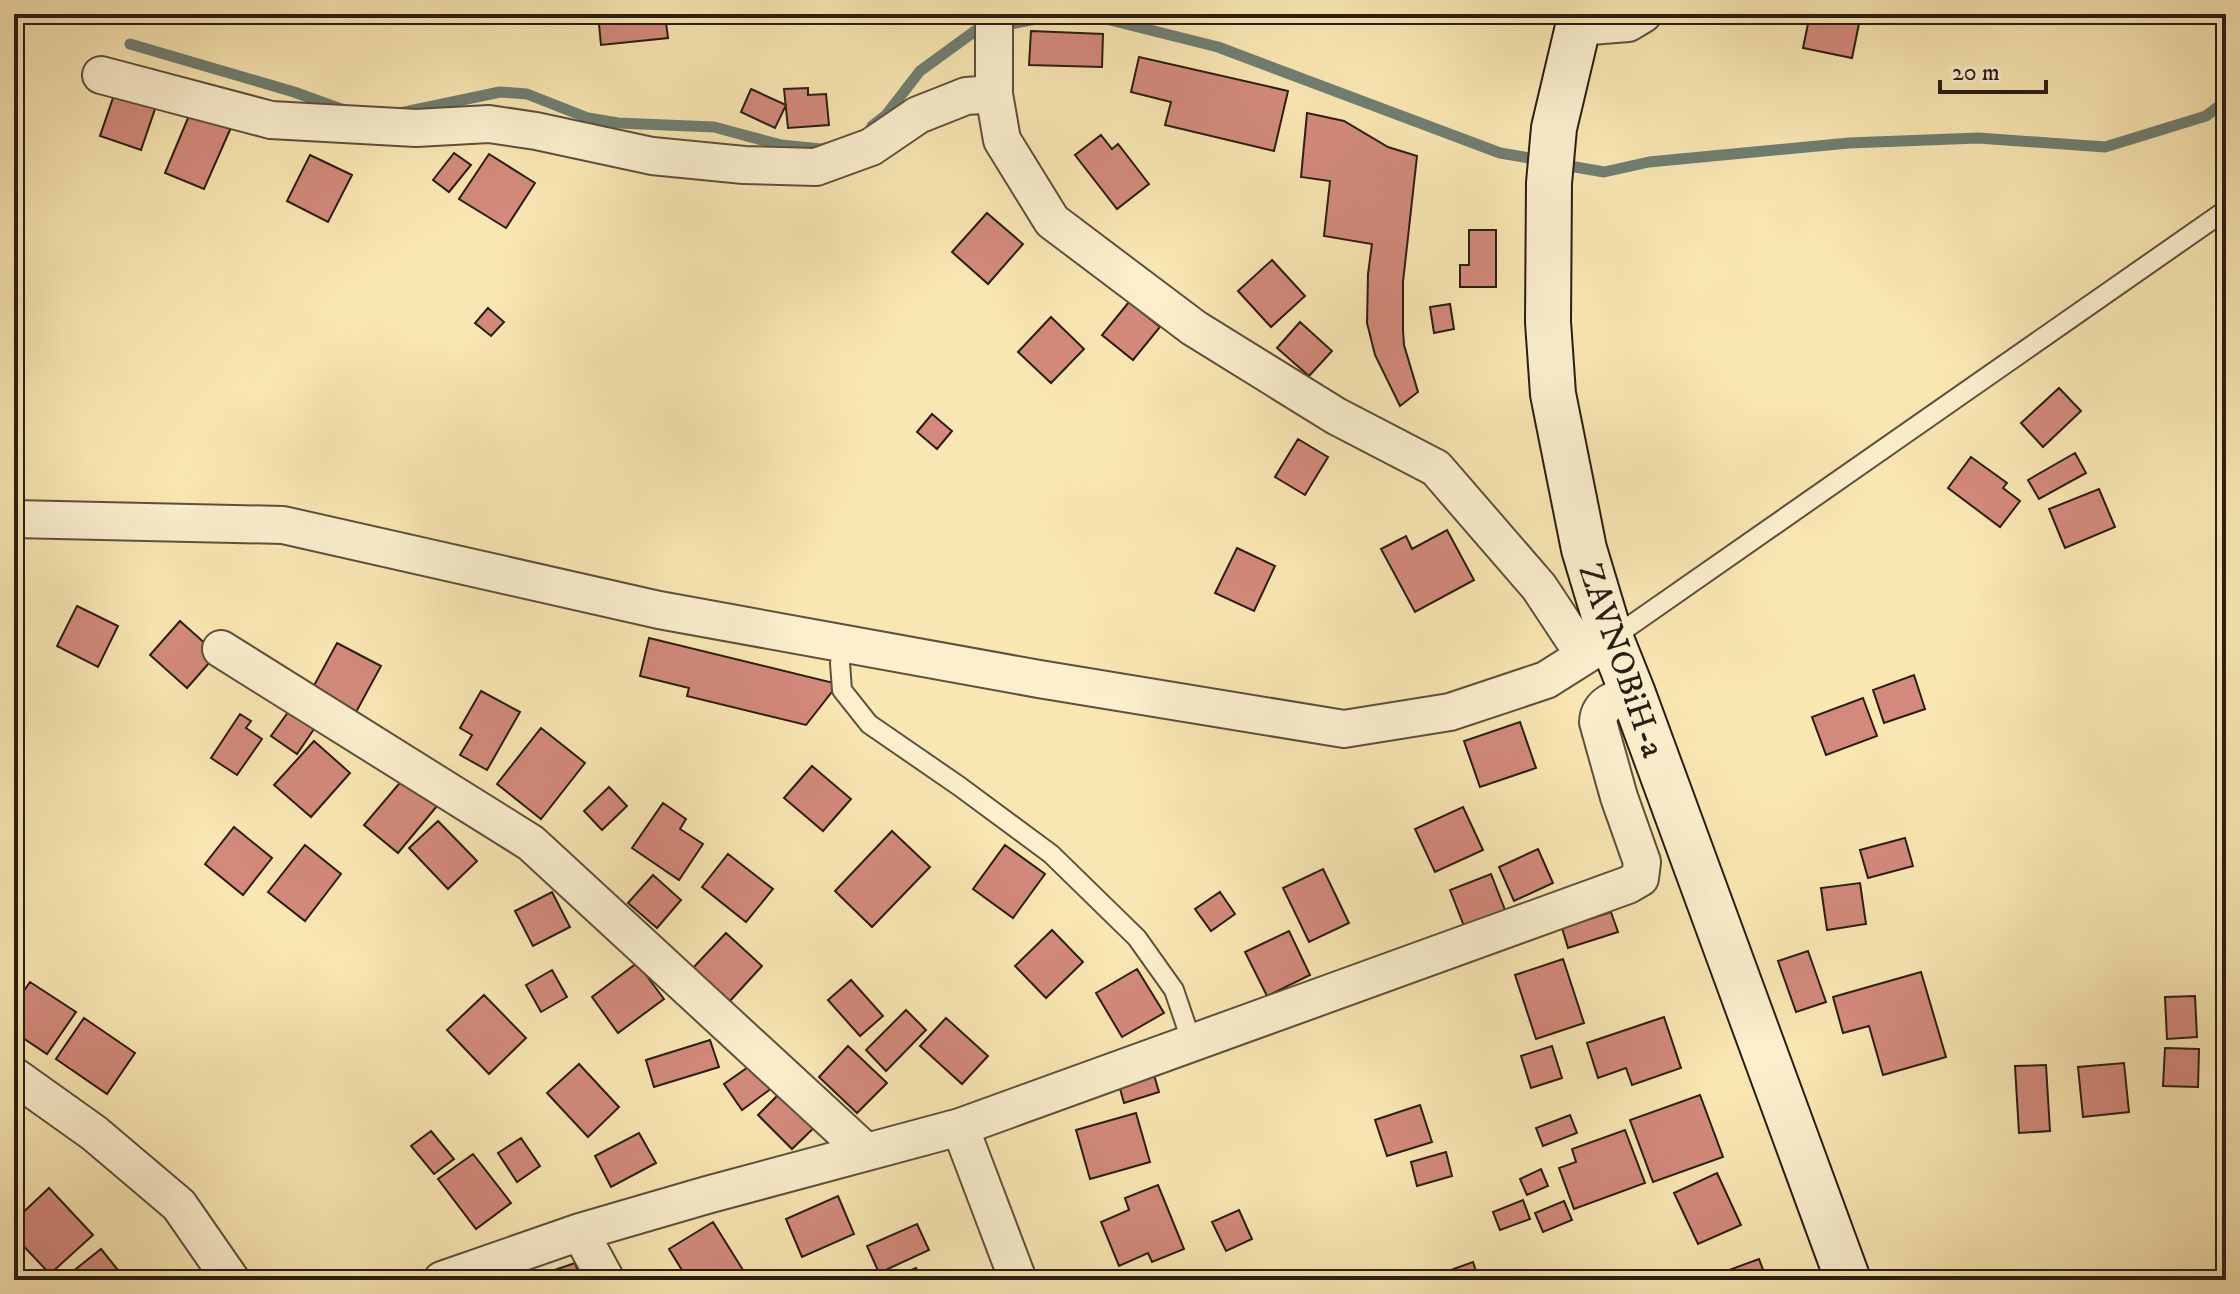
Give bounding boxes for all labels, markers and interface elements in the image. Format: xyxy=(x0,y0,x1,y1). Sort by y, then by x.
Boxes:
scale bar xyxy=(1940,44,2046,94)
text: 20 m xyxy=(1952,58,2000,88)
street label: ZAVNOBiH-a xyxy=(1568,558,1674,764)

